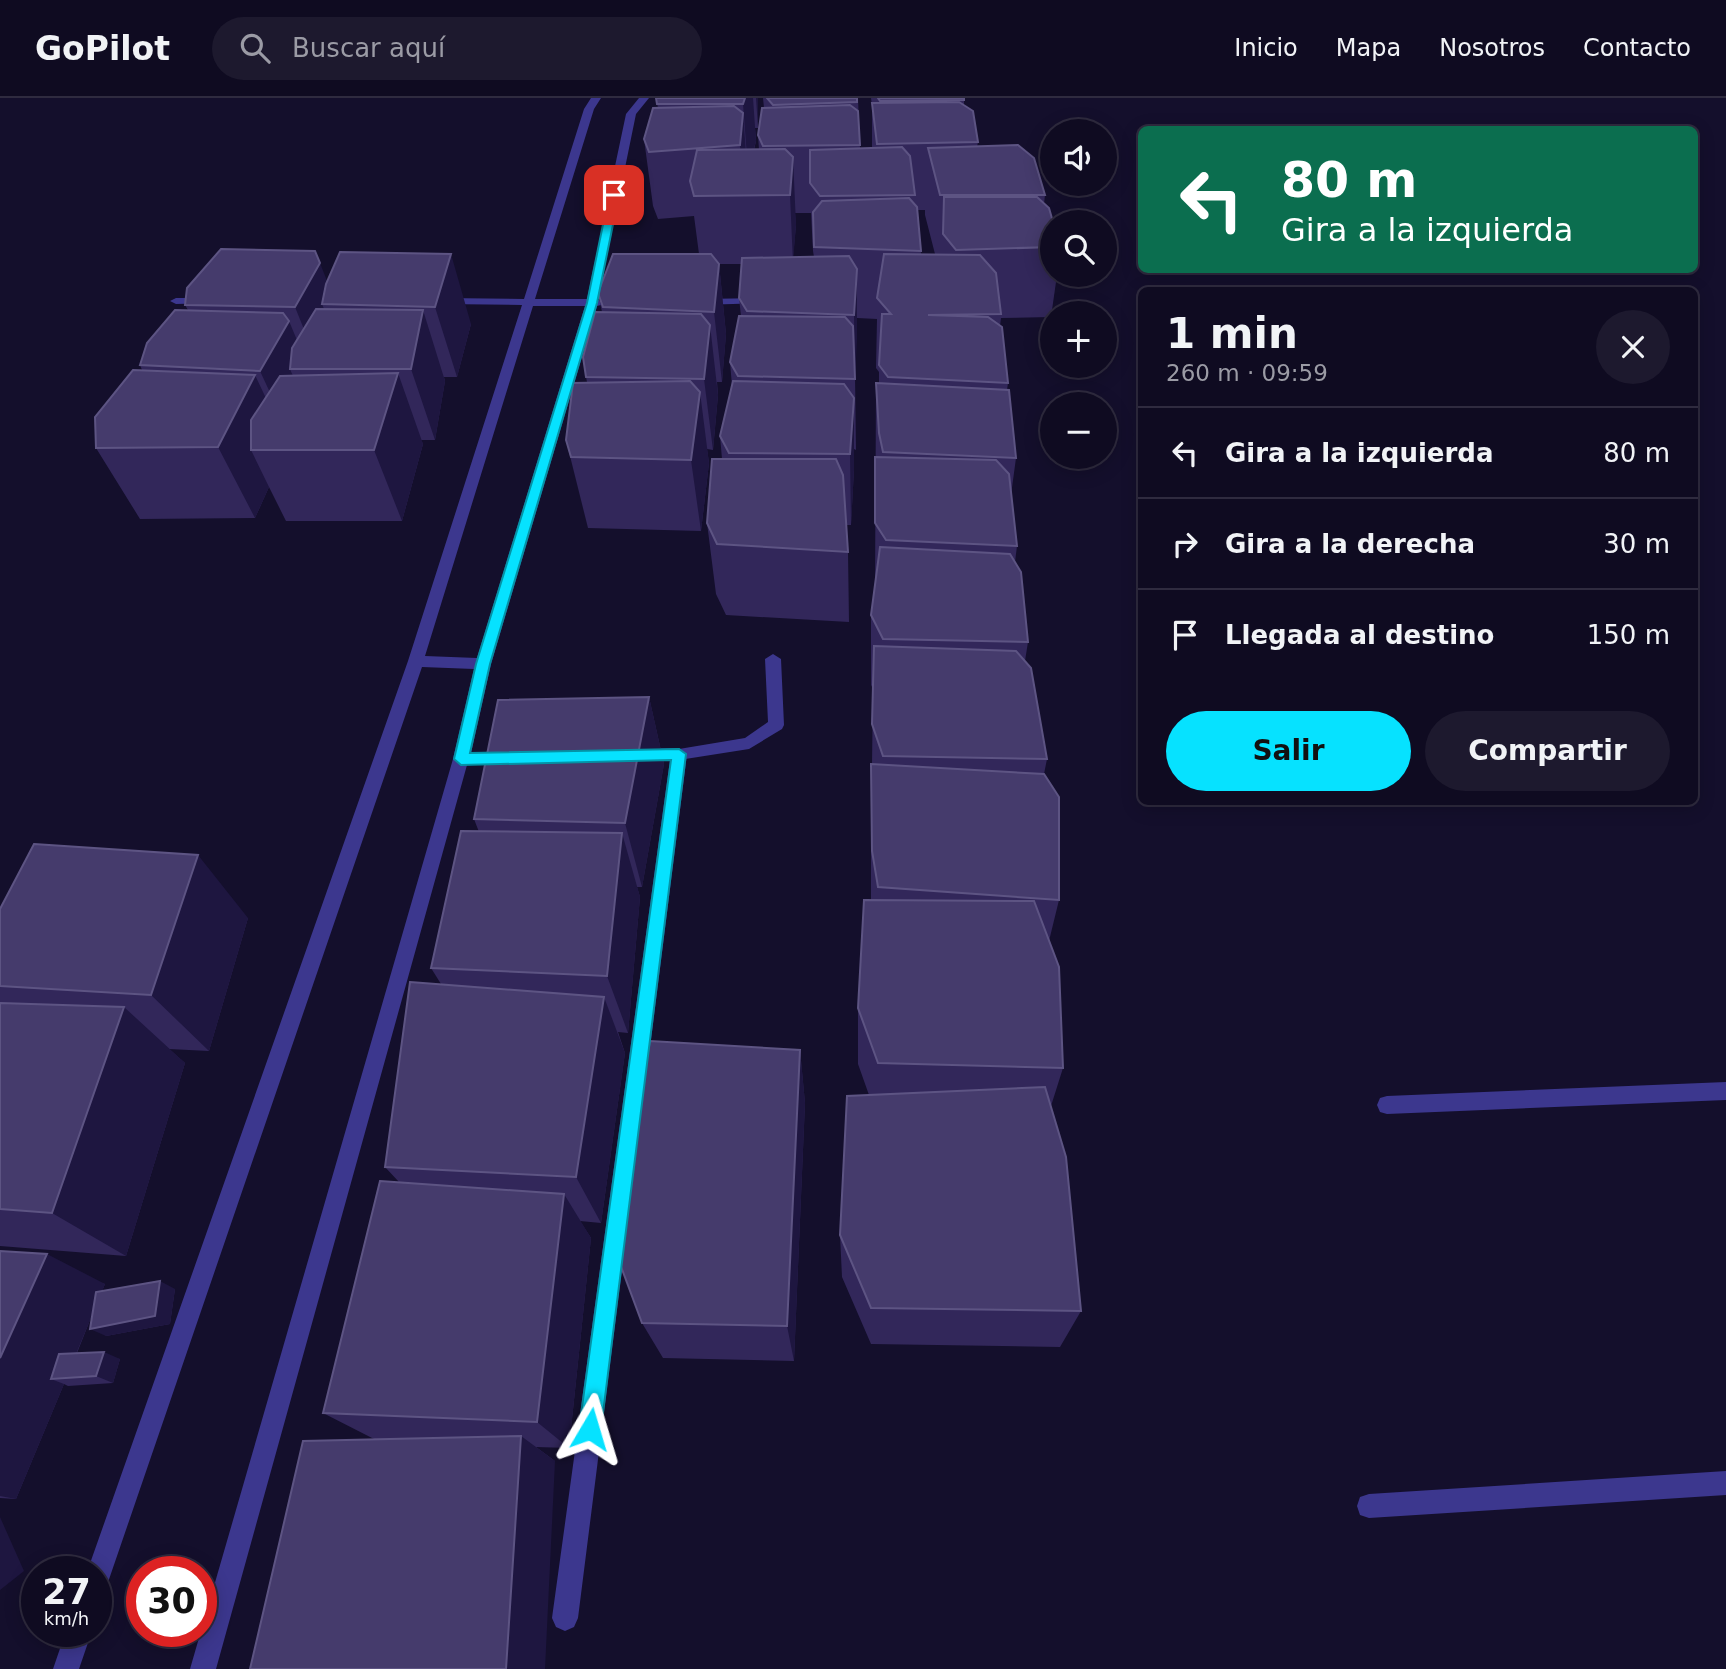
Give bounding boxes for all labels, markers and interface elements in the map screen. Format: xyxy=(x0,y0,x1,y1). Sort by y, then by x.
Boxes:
search box xyxy=(212,17,702,80)
text: GoPilot xyxy=(35,29,170,68)
icon: search xyxy=(236,29,274,67)
text: Buscar aquí xyxy=(292,33,445,63)
text: Inicio xyxy=(1234,34,1298,62)
text: Mapa xyxy=(1336,34,1401,62)
text: Nosotros xyxy=(1439,34,1545,62)
text: Contacto xyxy=(1583,34,1691,62)
map controls xyxy=(1040,119,1117,469)
button: sound xyxy=(1040,119,1117,196)
text: 80 m xyxy=(1281,152,1417,209)
icon: left xyxy=(1166,154,1257,245)
pin xyxy=(584,165,644,225)
icon: arrive xyxy=(595,176,633,214)
button: search xyxy=(1040,210,1117,287)
text: Gira a la izquierda xyxy=(1281,211,1573,249)
button: + xyxy=(1040,301,1117,378)
text: 1 min xyxy=(1166,309,1298,358)
button: close xyxy=(1596,310,1670,384)
text: 260 m · 09:59 xyxy=(1166,360,1328,386)
button: − xyxy=(1040,392,1117,469)
icon: left xyxy=(1166,434,1204,472)
text: Gira a la izquierda xyxy=(1225,438,1493,468)
text: 80 m xyxy=(1603,438,1670,468)
icon: right xyxy=(1166,525,1204,563)
text: Gira a la derecha xyxy=(1225,529,1475,559)
text: 30 m xyxy=(1603,529,1670,559)
icon: arrive xyxy=(1166,616,1204,654)
text: Llegada al destino xyxy=(1225,620,1494,650)
text: 150 m xyxy=(1587,620,1670,650)
button: Salir xyxy=(1166,711,1411,791)
button: Compartir xyxy=(1425,711,1670,791)
position arrow xyxy=(553,1392,627,1466)
speed limit sign: 30 xyxy=(126,1556,217,1647)
text: 27 xyxy=(42,1572,91,1612)
text: km/h xyxy=(44,1608,89,1629)

